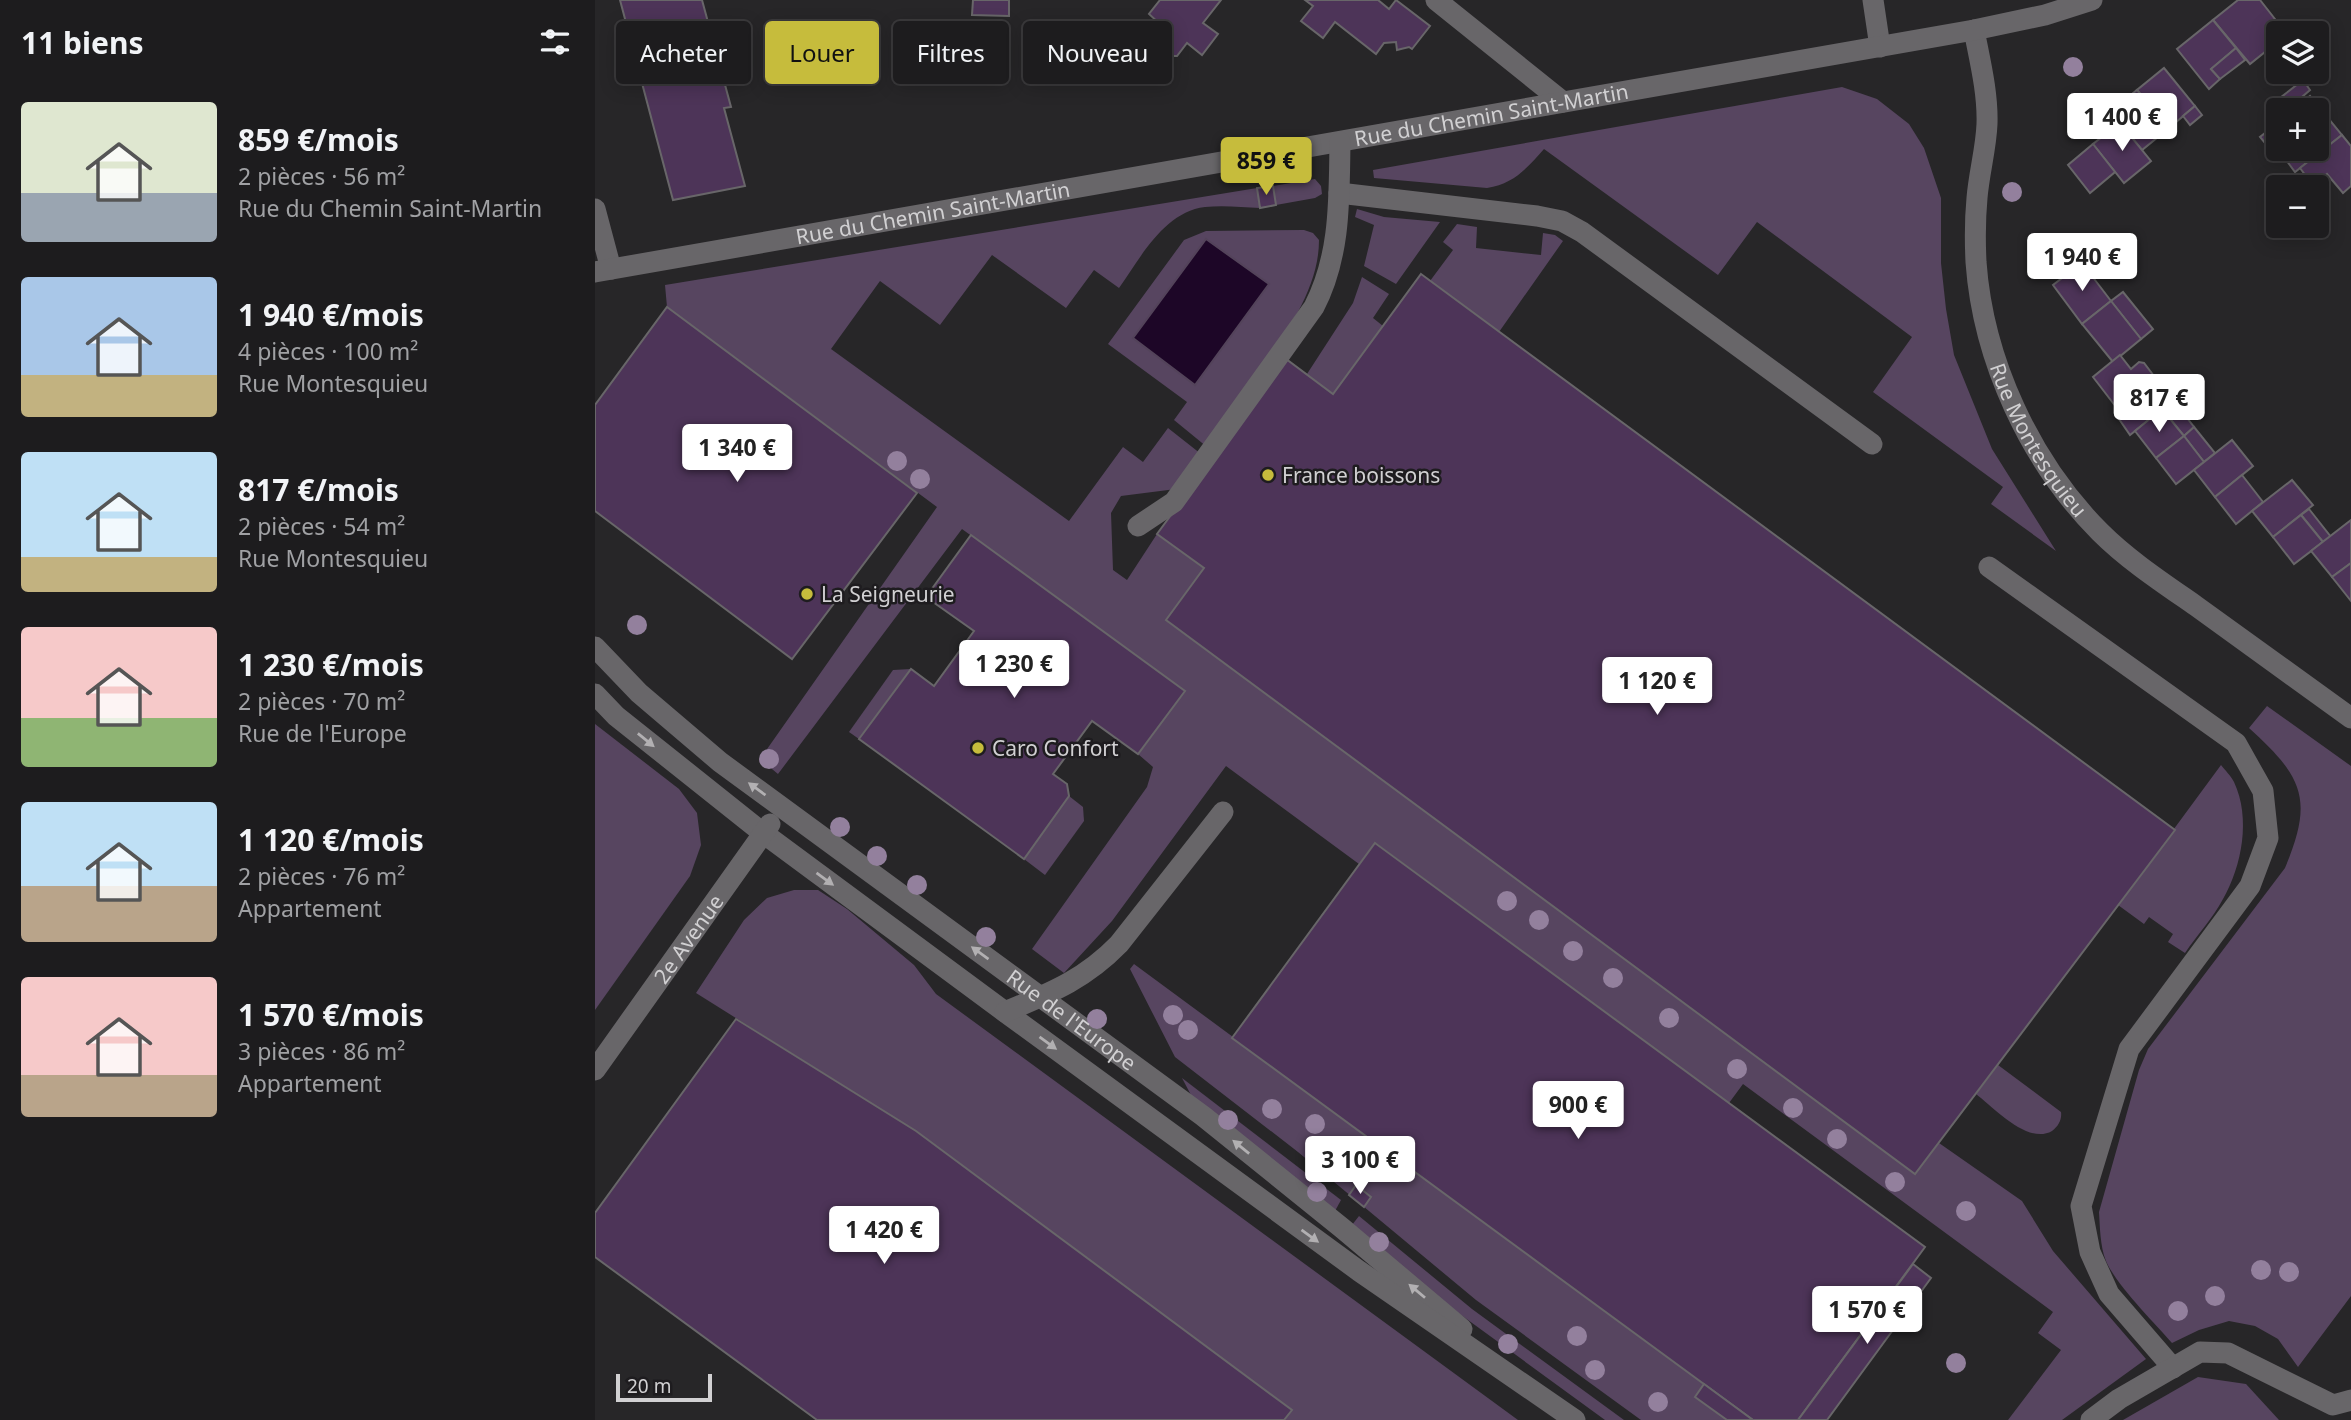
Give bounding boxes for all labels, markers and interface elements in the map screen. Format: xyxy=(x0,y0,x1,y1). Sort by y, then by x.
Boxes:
chip: Acheter xyxy=(616,21,751,84)
chip: Louer xyxy=(765,21,879,84)
chip: Filtres xyxy=(893,21,1009,84)
chip: Nouveau xyxy=(1023,21,1172,84)
map controls xyxy=(2266,21,2329,238)
button: layers xyxy=(2266,21,2329,84)
text: 11 biens xyxy=(21,22,144,63)
icon: filters xyxy=(536,23,574,61)
street label: Rue du Chemin Saint-Martin xyxy=(1352,77,1631,153)
pin: 1 400 € xyxy=(2057,94,2187,153)
button: + xyxy=(2266,98,2329,161)
text: 1 400 € xyxy=(2083,100,2161,132)
text: 859 €/mois xyxy=(238,119,399,160)
icon: home xyxy=(77,130,161,214)
pin: 859 € xyxy=(1217,138,1315,197)
text: 859 € xyxy=(1237,144,1295,176)
text: 2 pièces · 56 m² xyxy=(238,160,405,192)
street label: Rue du Chemin Saint-Martin xyxy=(794,175,1072,251)
button: − xyxy=(2266,175,2329,238)
text: Rue du Chemin Saint-Martin xyxy=(238,192,542,224)
pin: 1 940 € xyxy=(2017,233,2147,293)
text: 1 940 € xyxy=(2043,240,2121,272)
text: 1 940 €/mois xyxy=(238,294,424,335)
icon: home xyxy=(77,305,161,389)
text: 4 pièces · 100 m² xyxy=(238,335,418,367)
street label: Rue Montesquieu xyxy=(1984,359,2094,523)
text: Rue Montesquieu xyxy=(238,367,428,399)
pin: 817 € xyxy=(2110,374,2208,434)
text: 817 € xyxy=(2130,381,2188,413)
pin: 1 340 € xyxy=(672,424,802,484)
text: 1 340 € xyxy=(698,431,776,463)
place label: France boissons xyxy=(1282,461,1440,489)
marker: France boissons xyxy=(1260,467,1276,483)
text: 817 €/mois xyxy=(238,469,399,510)
icon: home xyxy=(77,480,161,564)
text: 2 pièces · 54 m² xyxy=(238,510,405,542)
text: Rue Montesquieu xyxy=(238,542,428,574)
place label: La Seigneurie xyxy=(821,580,955,608)
marker: La Seigneurie xyxy=(799,586,815,602)
pin: 1 230 € xyxy=(949,640,1079,700)
text: 1 230 €/mois xyxy=(238,644,424,685)
text: 1 230 € xyxy=(975,647,1053,679)
icon: home xyxy=(77,655,161,739)
pin: 1 120 € xyxy=(1592,658,1722,717)
text: 1 120 € xyxy=(1618,664,1696,696)
text: 2 pièces · 70 m² xyxy=(238,685,405,717)
text: Rue de l'Europe xyxy=(238,717,407,749)
one-way arrow xyxy=(636,732,654,747)
place label: Caro Confort xyxy=(992,734,1119,762)
marker: Caro Confort xyxy=(970,740,986,756)
one-way arrow xyxy=(748,783,766,797)
text: 1 120 €/mois xyxy=(238,819,424,860)
icon: home xyxy=(77,830,161,914)
text: 2 pièces · 76 m² xyxy=(238,860,405,892)
one-way arrow xyxy=(816,872,835,886)
street label: 2e Avenue xyxy=(647,889,730,989)
text: Appartement xyxy=(238,892,382,924)
one-way arrow xyxy=(971,946,989,960)
street label: Rue de l'Europe xyxy=(1001,963,1142,1077)
text: 1 570 €/mois xyxy=(238,994,424,1035)
icon: home xyxy=(77,1005,161,1089)
text: 3 pièces · 86 m² xyxy=(238,1035,405,1067)
one-way arrow xyxy=(1039,1036,1057,1050)
text: Appartement xyxy=(238,1067,382,1099)
pin: 900 € xyxy=(1529,1082,1627,1141)
text: 900 € xyxy=(1549,1088,1607,1120)
pin: 3 100 € xyxy=(1295,1136,1425,1196)
one-way arrow xyxy=(1233,1140,1250,1155)
text: 3 100 € xyxy=(1321,1143,1399,1175)
pin: 1 420 € xyxy=(819,1206,949,1266)
text: 1 420 € xyxy=(845,1213,923,1245)
one-way arrow xyxy=(1301,1228,1319,1243)
one-way arrow xyxy=(1409,1284,1426,1299)
pin: 1 570 € xyxy=(1802,1286,1932,1346)
text: 1 570 € xyxy=(1828,1293,1906,1325)
scale bar xyxy=(616,1371,712,1403)
text: 20 m xyxy=(627,1373,671,1399)

